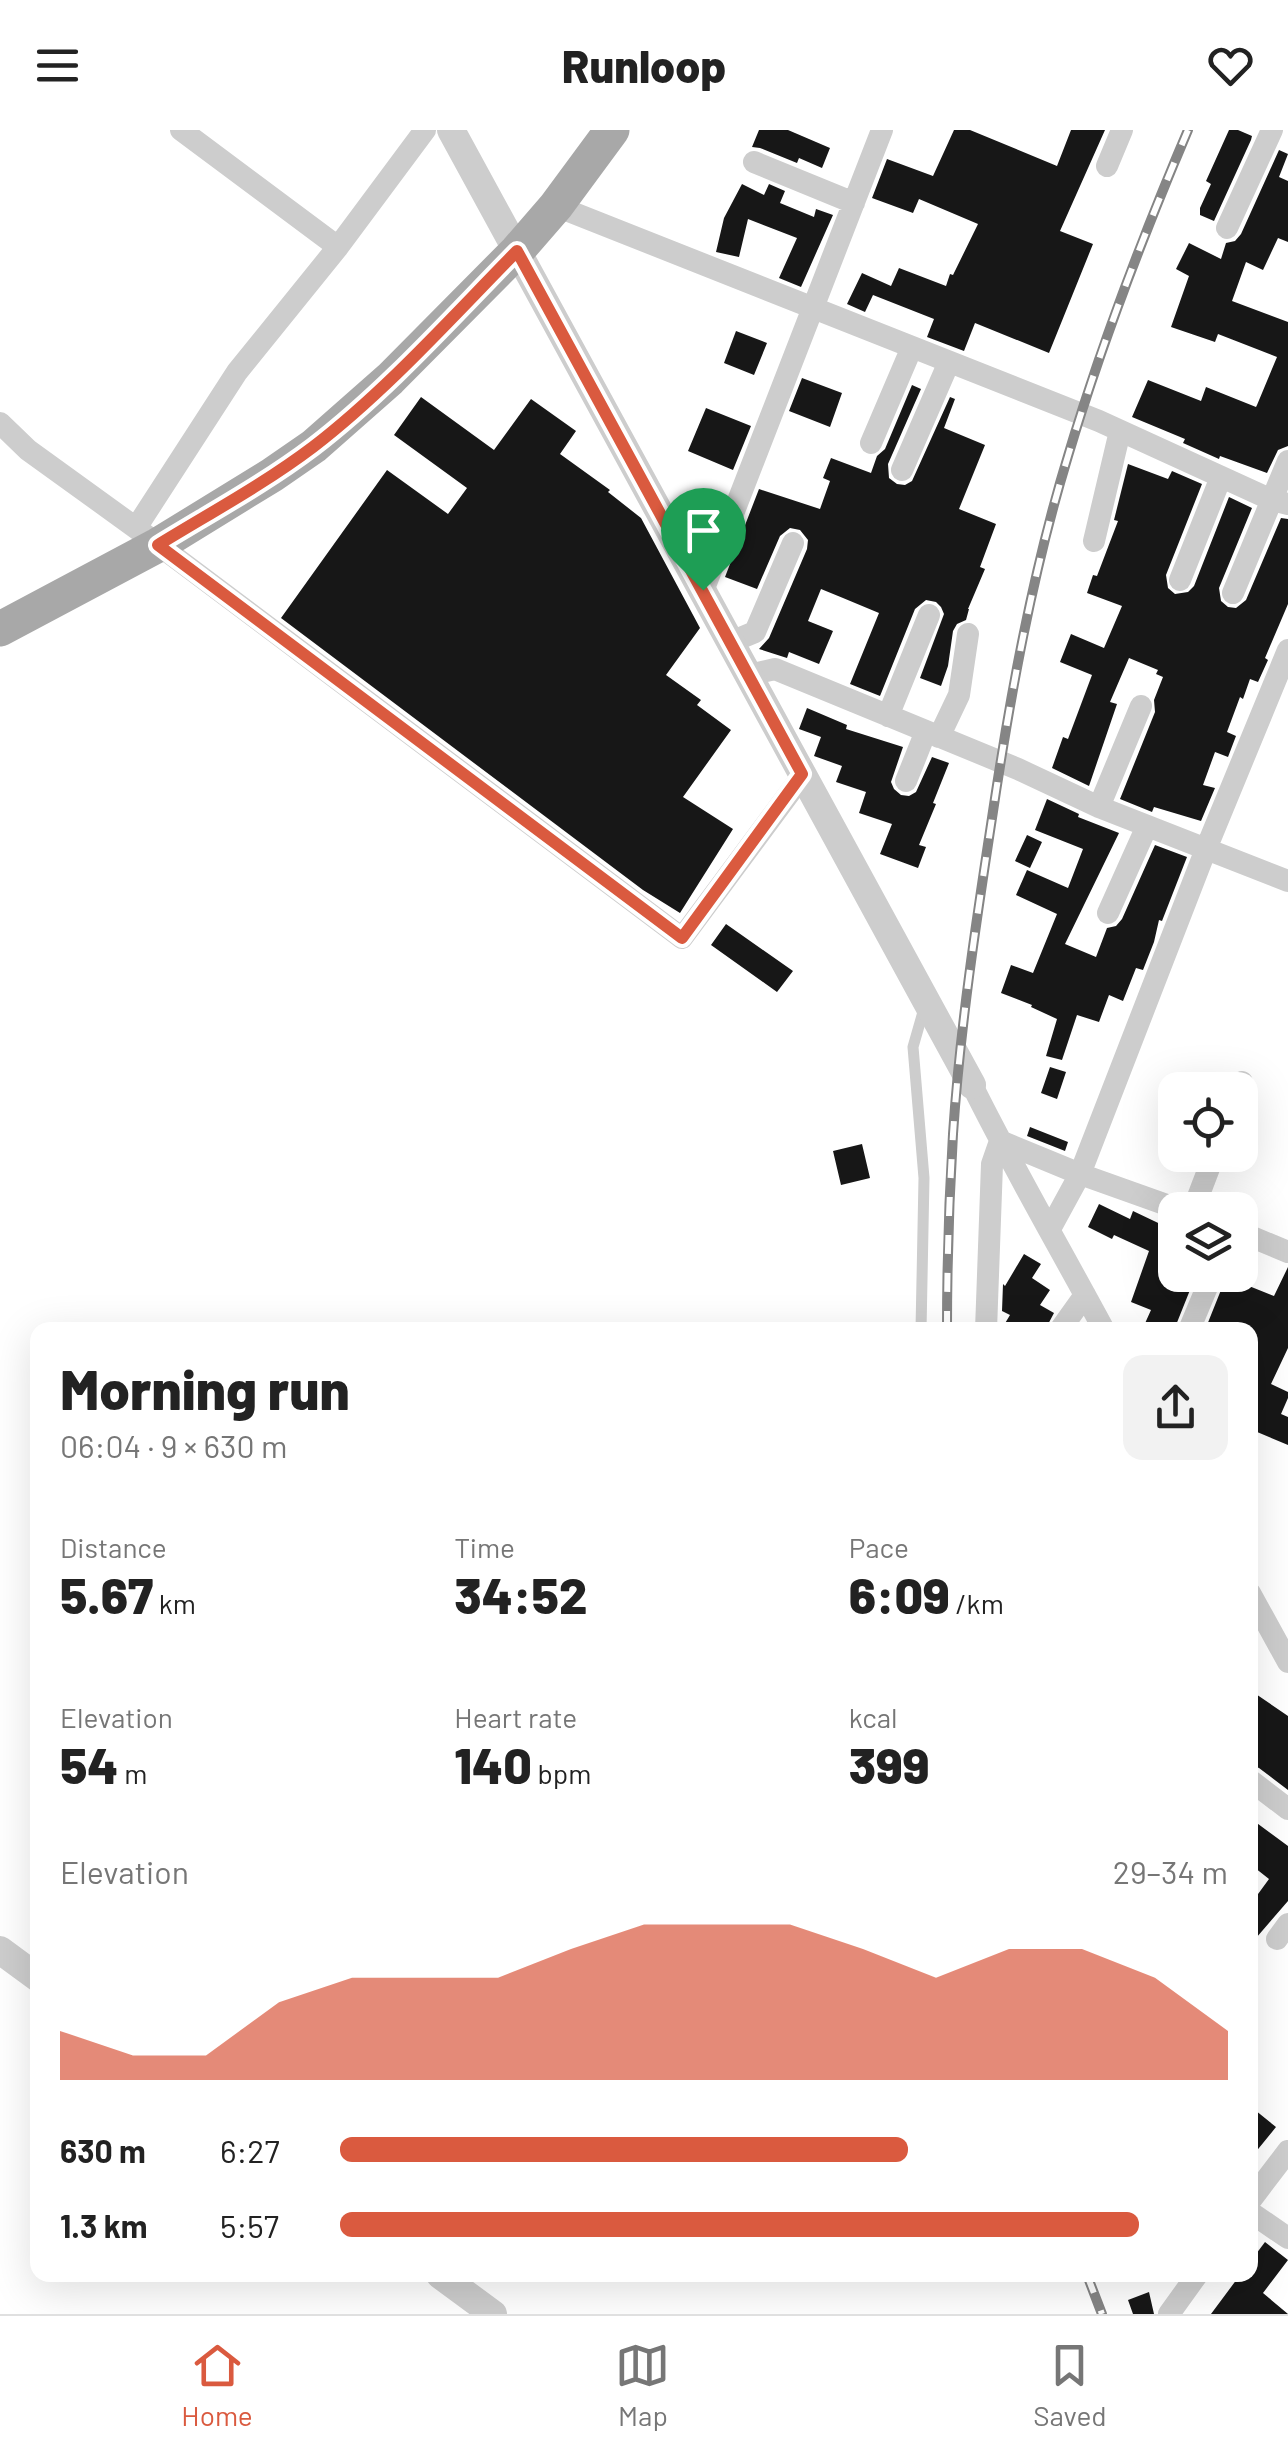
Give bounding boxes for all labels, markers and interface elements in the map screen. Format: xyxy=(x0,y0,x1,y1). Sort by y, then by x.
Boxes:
icon: menu xyxy=(30,38,85,93)
text: Runloop xyxy=(562,38,726,92)
icon: heart xyxy=(1203,38,1258,93)
pin xyxy=(661,488,746,591)
icon: arrive xyxy=(676,503,731,558)
map controls xyxy=(1158,1072,1258,1292)
button: locate xyxy=(1158,1072,1258,1172)
button: layers xyxy=(1158,1192,1258,1292)
text: Morning run xyxy=(60,1355,350,1421)
button: share xyxy=(1123,1355,1228,1460)
text: 06:04 · 9 × 630 m xyxy=(60,1426,288,1464)
text: Distance xyxy=(60,1530,167,1564)
text: Time xyxy=(454,1530,515,1564)
text: Pace xyxy=(849,1530,909,1564)
text: 5.67 xyxy=(60,1564,153,1624)
text: 34:52 xyxy=(454,1564,587,1624)
text: 6:09 xyxy=(849,1564,950,1624)
text: km xyxy=(153,1586,196,1620)
text: /km xyxy=(950,1586,1004,1620)
text: Elevation xyxy=(60,1700,173,1734)
text: Heart rate xyxy=(454,1700,577,1734)
text: kcal xyxy=(849,1700,897,1734)
text: 54 xyxy=(60,1734,119,1794)
text: 140 xyxy=(454,1734,532,1794)
text: 399 xyxy=(849,1734,929,1794)
text: m xyxy=(119,1756,147,1790)
text: bpm xyxy=(532,1756,591,1790)
text: Elevation xyxy=(60,1852,189,1890)
text: 29–34 m xyxy=(1113,1852,1228,1890)
text: 630 m xyxy=(60,2131,146,2169)
text: 6:27 xyxy=(220,2131,280,2169)
text: 1.3 km xyxy=(60,2206,147,2244)
text: 5:57 xyxy=(220,2206,279,2244)
tab: Home xyxy=(181,2338,253,2432)
tab: Map xyxy=(615,2338,670,2432)
tab: Saved xyxy=(1033,2338,1107,2432)

